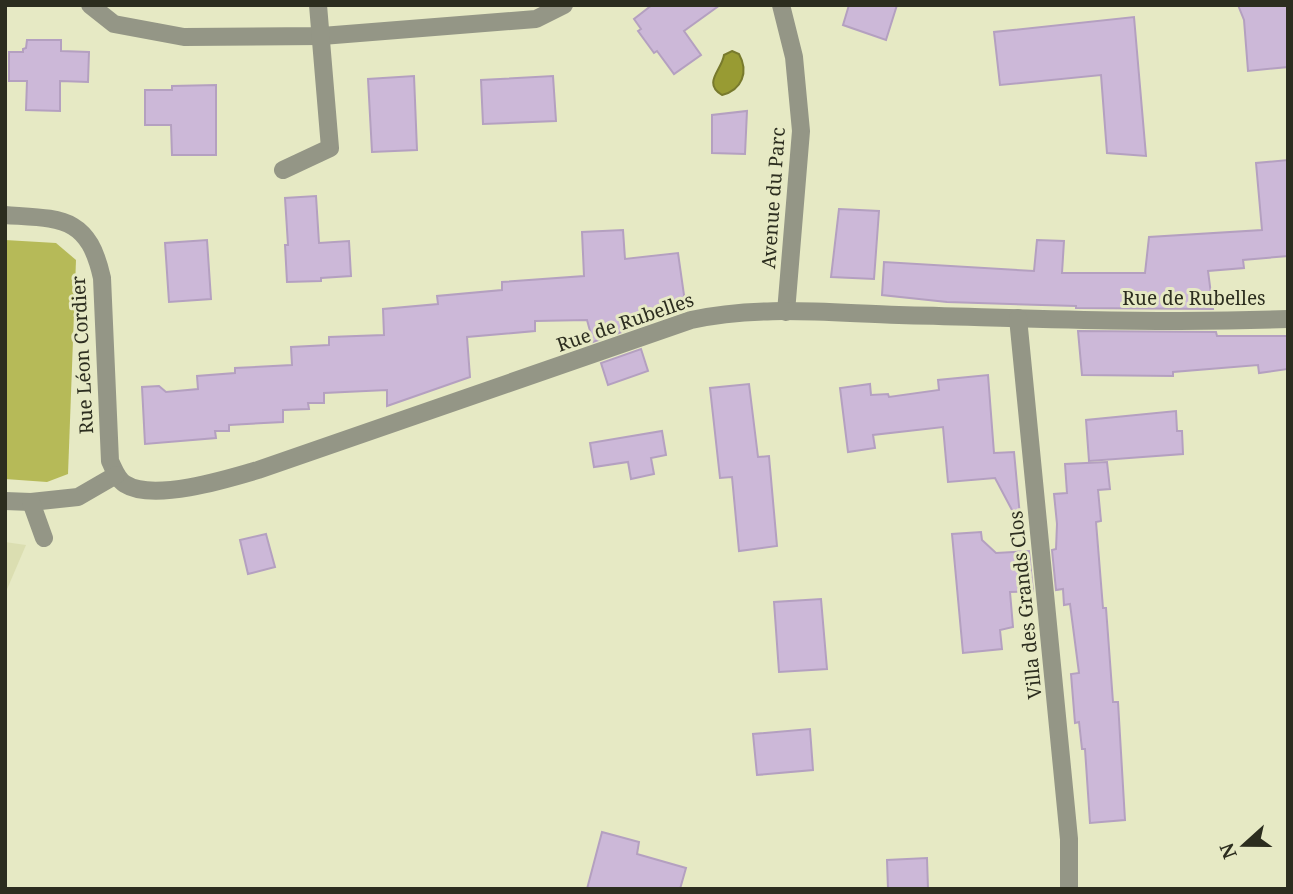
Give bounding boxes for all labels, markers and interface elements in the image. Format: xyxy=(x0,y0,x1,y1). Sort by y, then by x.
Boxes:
street label: Avenue du Parc xyxy=(755,126,791,270)
street label: Rue Léon Cordier xyxy=(65,275,99,435)
street label: Rue de Rubelles xyxy=(1122,285,1266,311)
street label: Rue de Rubelles xyxy=(553,286,697,358)
street label: Villa des Grands Clos xyxy=(1002,510,1048,700)
north arrow xyxy=(1209,810,1279,880)
text: N xyxy=(1213,839,1243,863)

